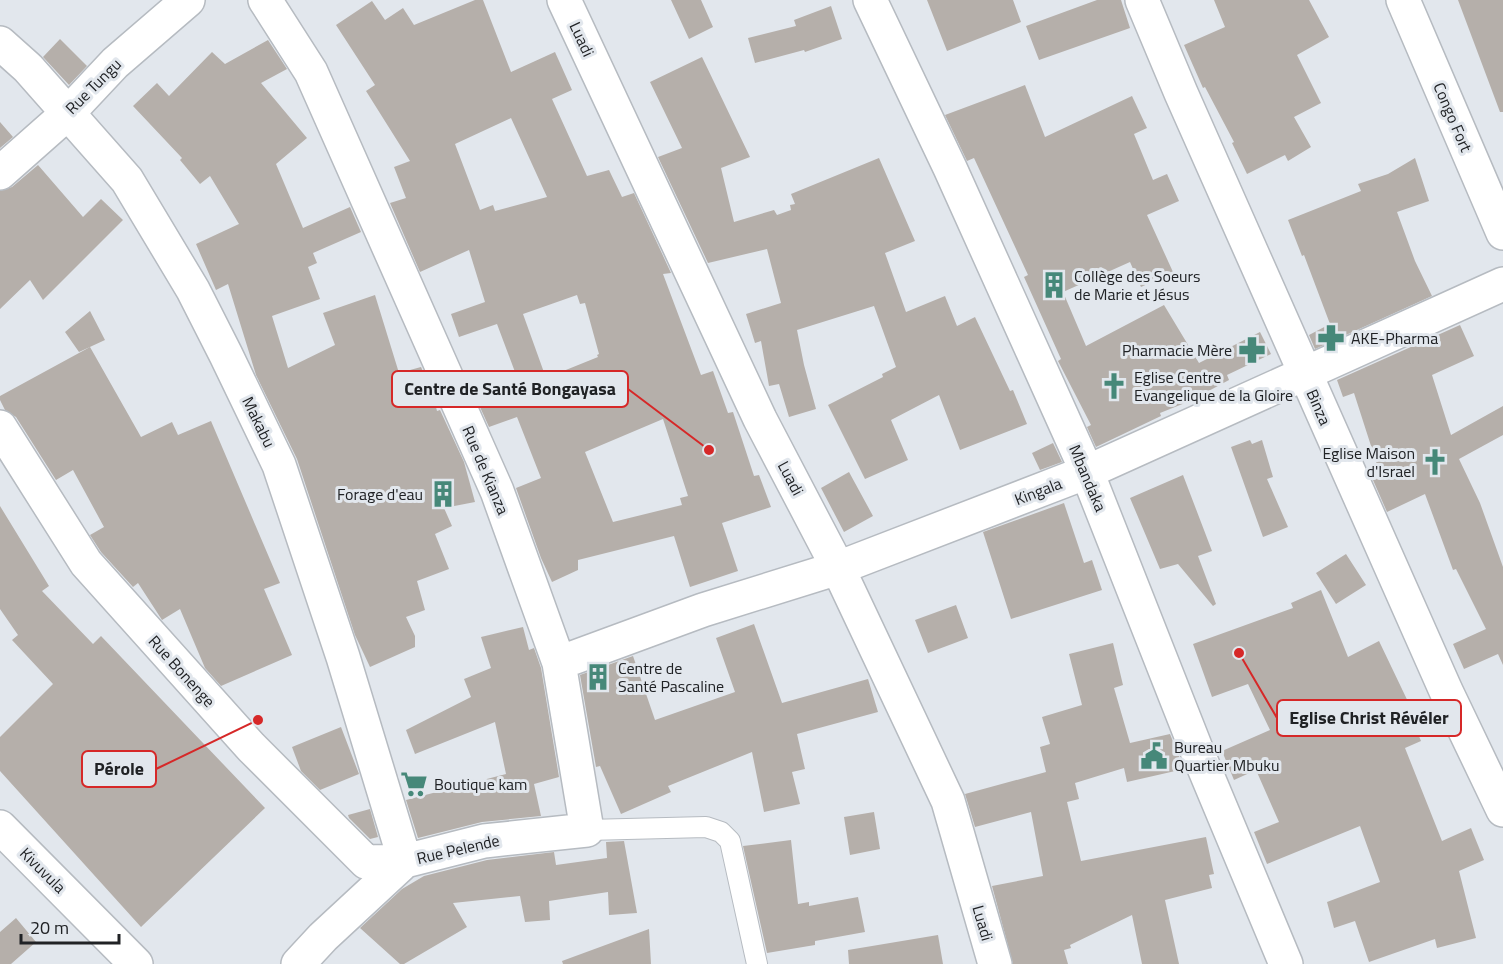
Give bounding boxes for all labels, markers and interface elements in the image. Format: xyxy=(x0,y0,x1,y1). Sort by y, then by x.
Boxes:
street label: Luadi xyxy=(564,18,600,60)
street label: Rue Tungu xyxy=(60,53,126,119)
street label: Congo Fort xyxy=(1428,78,1479,156)
place label: Collège des Soeurs de Marie et Jésus xyxy=(1074,264,1200,306)
building icon: Collège des Soeurs de Marie et Jésus xyxy=(1039,270,1069,300)
pharmacy icon: AKE-Pharma xyxy=(1316,323,1346,353)
place label: AKE-Pharma xyxy=(1351,326,1438,350)
pharmacy icon: Pharmacie Mère xyxy=(1237,335,1267,365)
place label: Pharmacie Mère xyxy=(1122,338,1232,362)
place label: Eglise Centre Evangelique de la Gloire xyxy=(1134,365,1293,407)
callout: Centre de Santé Bongayasa xyxy=(392,371,628,407)
church icon: Eglise Centre Evangelique de la Gloire xyxy=(1099,371,1129,401)
text: Centre de Santé Bongayasa xyxy=(404,375,616,402)
street label: Binza xyxy=(1300,385,1338,429)
street label: Makabu xyxy=(236,392,282,452)
street label: Rue de Kianza xyxy=(456,422,516,518)
street label: Mbandaka xyxy=(1063,441,1113,515)
place label: Eglise Maison d'Israel xyxy=(1322,441,1415,483)
church icon: Eglise Maison d'Israel xyxy=(1420,447,1450,477)
street label: Luadi xyxy=(772,456,810,500)
street label: Kingala xyxy=(1011,471,1065,511)
building icon: Forage d'eau xyxy=(428,479,458,509)
place label: Forage d'eau xyxy=(337,482,423,506)
street label: Rue Bonenge xyxy=(143,630,221,712)
place label: Centre de Santé Pascaline xyxy=(618,656,724,698)
building icon: Centre de Santé Pascaline xyxy=(583,662,613,692)
callout: Eglise Christ Révéler xyxy=(1277,700,1461,736)
text: Eglise Christ Révéler xyxy=(1289,704,1449,731)
place label: Bureau Quartier Mbuku xyxy=(1174,735,1279,777)
public building icon: Bureau Quartier Mbuku xyxy=(1139,741,1169,771)
callout: Pérole xyxy=(82,751,156,787)
text: Pérole xyxy=(94,755,144,782)
supermarket icon: Boutique kam xyxy=(399,769,429,799)
place label: Boutique kam xyxy=(434,772,527,796)
street label: Rue Pelende xyxy=(414,828,502,870)
street label: Kivuvula xyxy=(14,841,72,899)
street label: Luadi xyxy=(966,902,1000,944)
scale bar xyxy=(21,907,118,945)
text: 20 m xyxy=(30,914,69,941)

